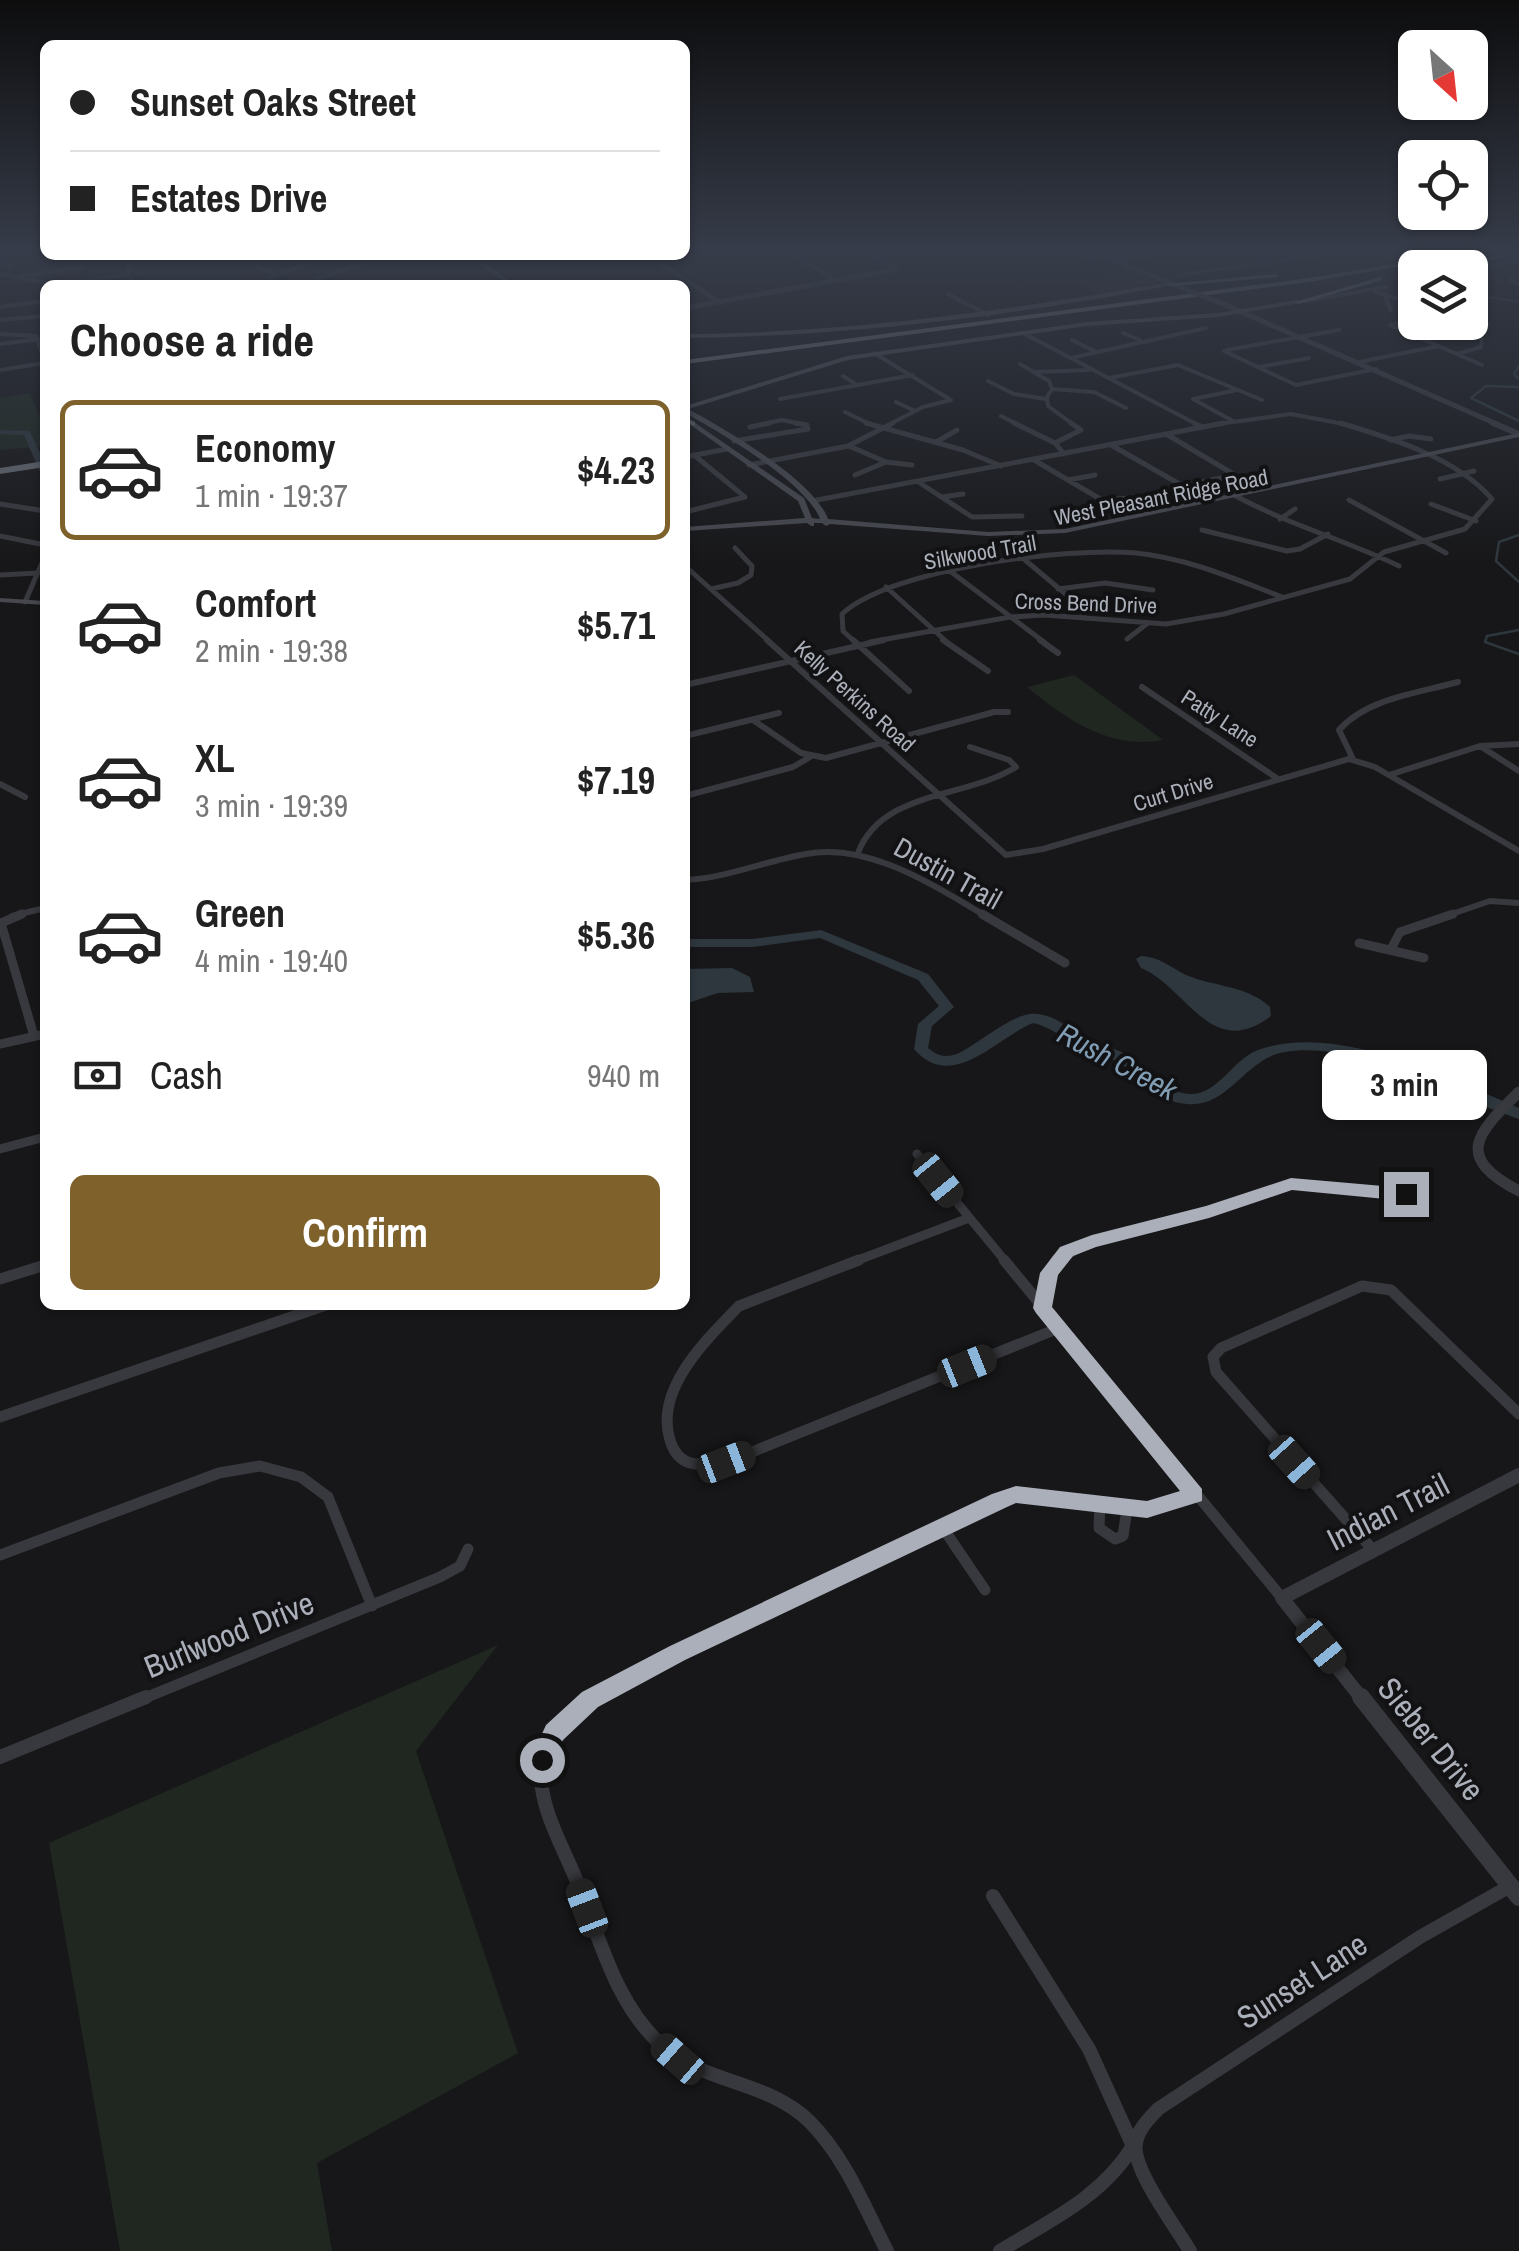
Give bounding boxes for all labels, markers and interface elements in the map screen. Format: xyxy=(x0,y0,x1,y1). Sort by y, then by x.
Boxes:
north arrow xyxy=(1398,30,1488,120)
map controls xyxy=(1398,30,1488,340)
text: Sunset Oaks Street xyxy=(130,77,416,128)
button: locate xyxy=(1398,140,1488,230)
text: Estates Drive xyxy=(130,173,327,224)
button: layers xyxy=(1398,250,1488,340)
text: Choose a ride xyxy=(70,309,314,370)
text: Economy xyxy=(195,423,335,474)
icon: car xyxy=(75,425,165,515)
text: $4.23 xyxy=(577,445,655,496)
street label: West Pleasant Ridge Road xyxy=(1051,462,1271,532)
text: 1 min · 19:37 xyxy=(195,474,348,517)
street label: Silkwood Trail xyxy=(922,527,1038,577)
text: Comfort xyxy=(195,578,316,629)
icon: car xyxy=(75,580,165,670)
street label: Cross Bend Drive xyxy=(1014,586,1158,620)
text: $5.71 xyxy=(577,600,655,651)
text: 2 min · 19:38 xyxy=(195,629,348,672)
street label: Kelly Perkins Road xyxy=(788,634,922,758)
street label: Patty Lane xyxy=(1176,682,1264,754)
text: XL xyxy=(195,733,235,784)
icon: car xyxy=(75,735,165,825)
text: $7.19 xyxy=(577,755,655,806)
street label: Curt Drive xyxy=(1129,766,1217,818)
text: 3 min · 19:39 xyxy=(195,784,348,827)
street label: Dustin Trail xyxy=(887,828,1009,918)
text: Green xyxy=(195,888,285,939)
icon: car xyxy=(75,890,165,980)
text: $5.36 xyxy=(577,910,655,961)
text: 4 min · 19:40 xyxy=(195,939,348,982)
water label: Rush Creek xyxy=(1051,1013,1186,1110)
icon: cash xyxy=(70,1048,125,1103)
callout: 3 min xyxy=(1324,1049,1488,1119)
text: Cash xyxy=(150,1050,223,1101)
text: 940 m xyxy=(587,1054,660,1097)
text: 3 min xyxy=(1370,1063,1439,1106)
car xyxy=(907,1147,969,1213)
route end xyxy=(1384,1172,1429,1217)
button: Confirm xyxy=(70,1175,660,1290)
car xyxy=(934,1341,1000,1391)
car xyxy=(1263,1430,1325,1494)
car xyxy=(693,1437,759,1487)
street label: Indian Trail xyxy=(1319,1463,1456,1561)
street label: Burlwood Drive xyxy=(138,1581,320,1688)
car xyxy=(1290,1613,1352,1679)
street label: Sieber Drive xyxy=(1368,1668,1494,1809)
route start xyxy=(520,1738,565,1783)
car xyxy=(562,1875,612,1941)
street label: Sunset Lane xyxy=(1228,1922,1375,2039)
car xyxy=(646,2028,710,2090)

